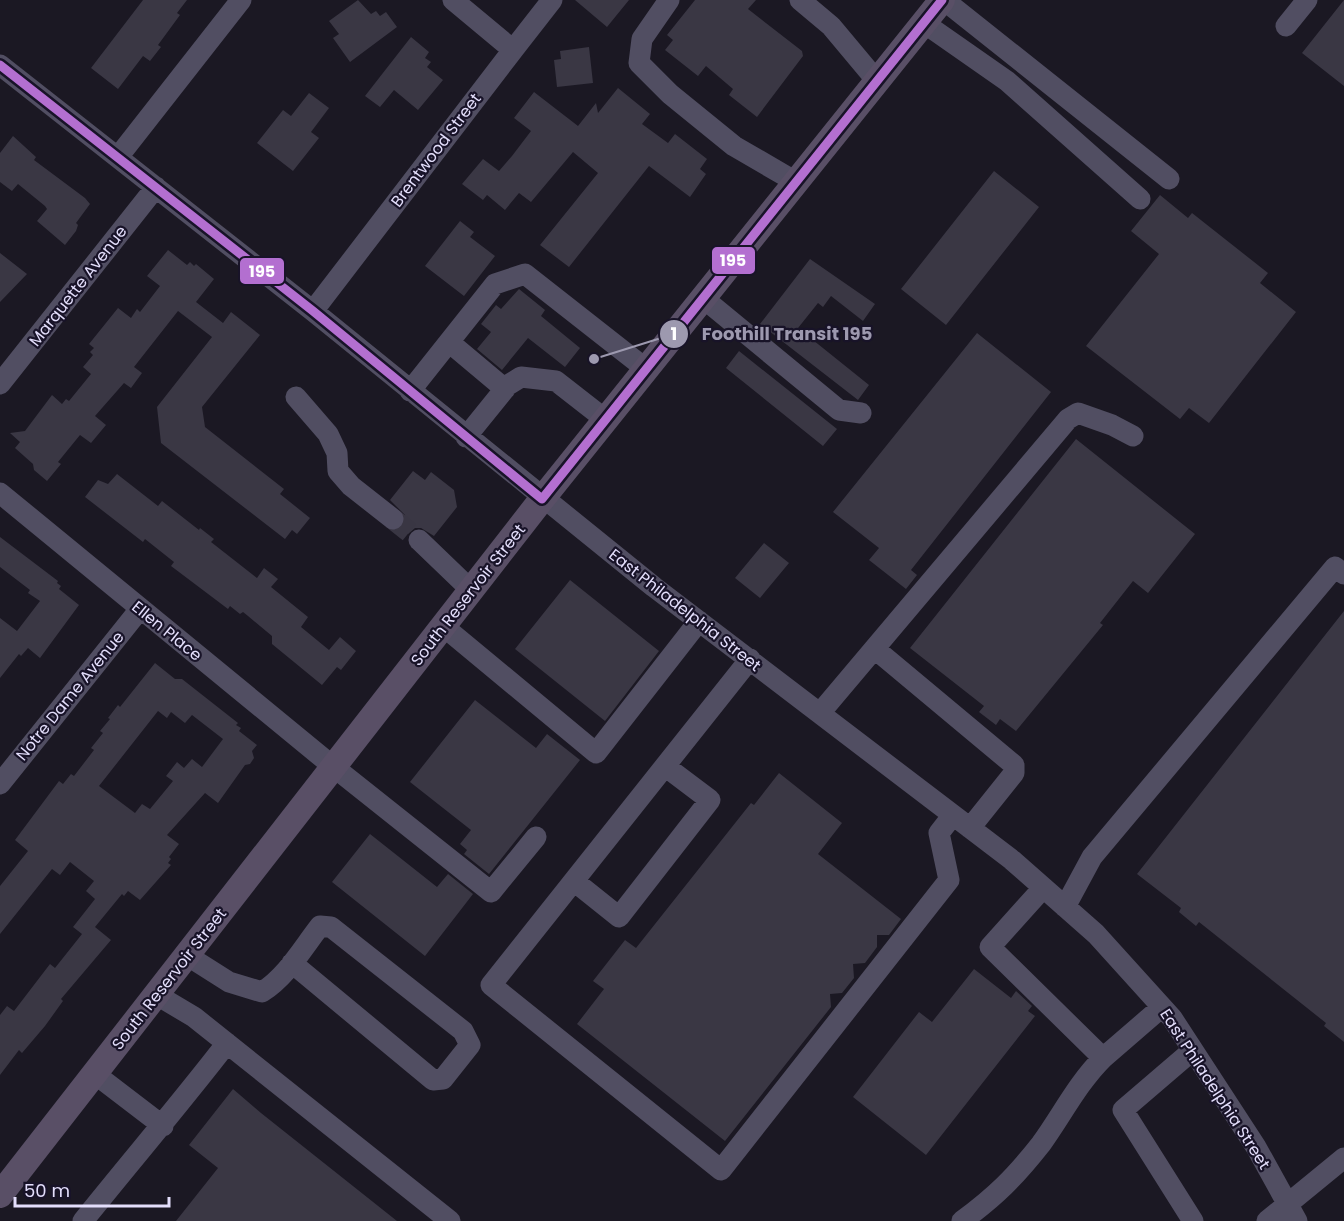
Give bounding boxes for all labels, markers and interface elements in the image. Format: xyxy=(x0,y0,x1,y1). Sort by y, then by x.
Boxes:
street label: Brentwood Street xyxy=(386,88,487,212)
street label: Marquette Avenue xyxy=(24,221,132,351)
line badge: 195 xyxy=(711,246,756,275)
text: 195 xyxy=(720,249,746,272)
line badge: 195 xyxy=(239,257,285,285)
text: 195 xyxy=(249,260,275,283)
callout: Foothill Transit 195 xyxy=(659,316,884,352)
text: 1 xyxy=(671,321,677,346)
text: Foothill Transit 195 xyxy=(702,321,872,346)
street label: South Reservoir Street xyxy=(405,519,531,671)
street label: East Philadelphia Street xyxy=(604,543,766,677)
street label: Ellen Place xyxy=(127,596,207,666)
street label: Notre Dame Avenue xyxy=(11,626,129,766)
street label: South Reservoir Street xyxy=(106,903,232,1055)
street label: East Philadelphia Street xyxy=(1154,1004,1276,1174)
scale bar xyxy=(15,1170,170,1208)
text: 50 m xyxy=(24,1178,70,1203)

